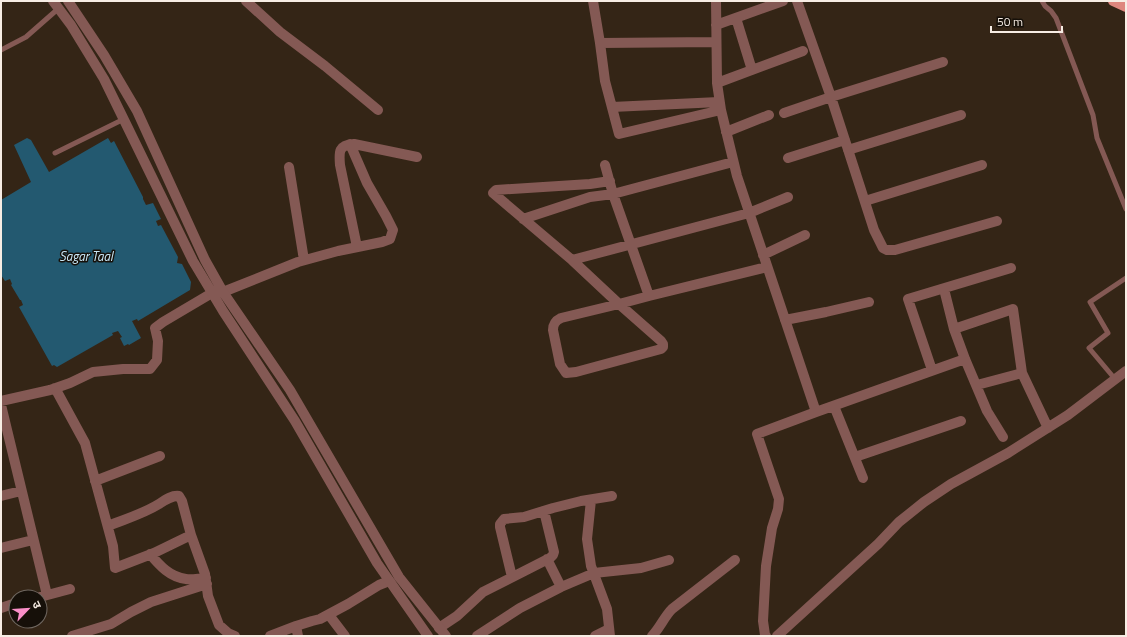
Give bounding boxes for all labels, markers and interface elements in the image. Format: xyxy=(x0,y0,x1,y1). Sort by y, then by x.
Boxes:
scale bar xyxy=(991,8,1062,34)
text: 50 m xyxy=(997,12,1023,31)
water label: Sagar Taal xyxy=(59,246,115,266)
north arrow xyxy=(8,589,48,629)
text: उ xyxy=(28,598,46,612)

